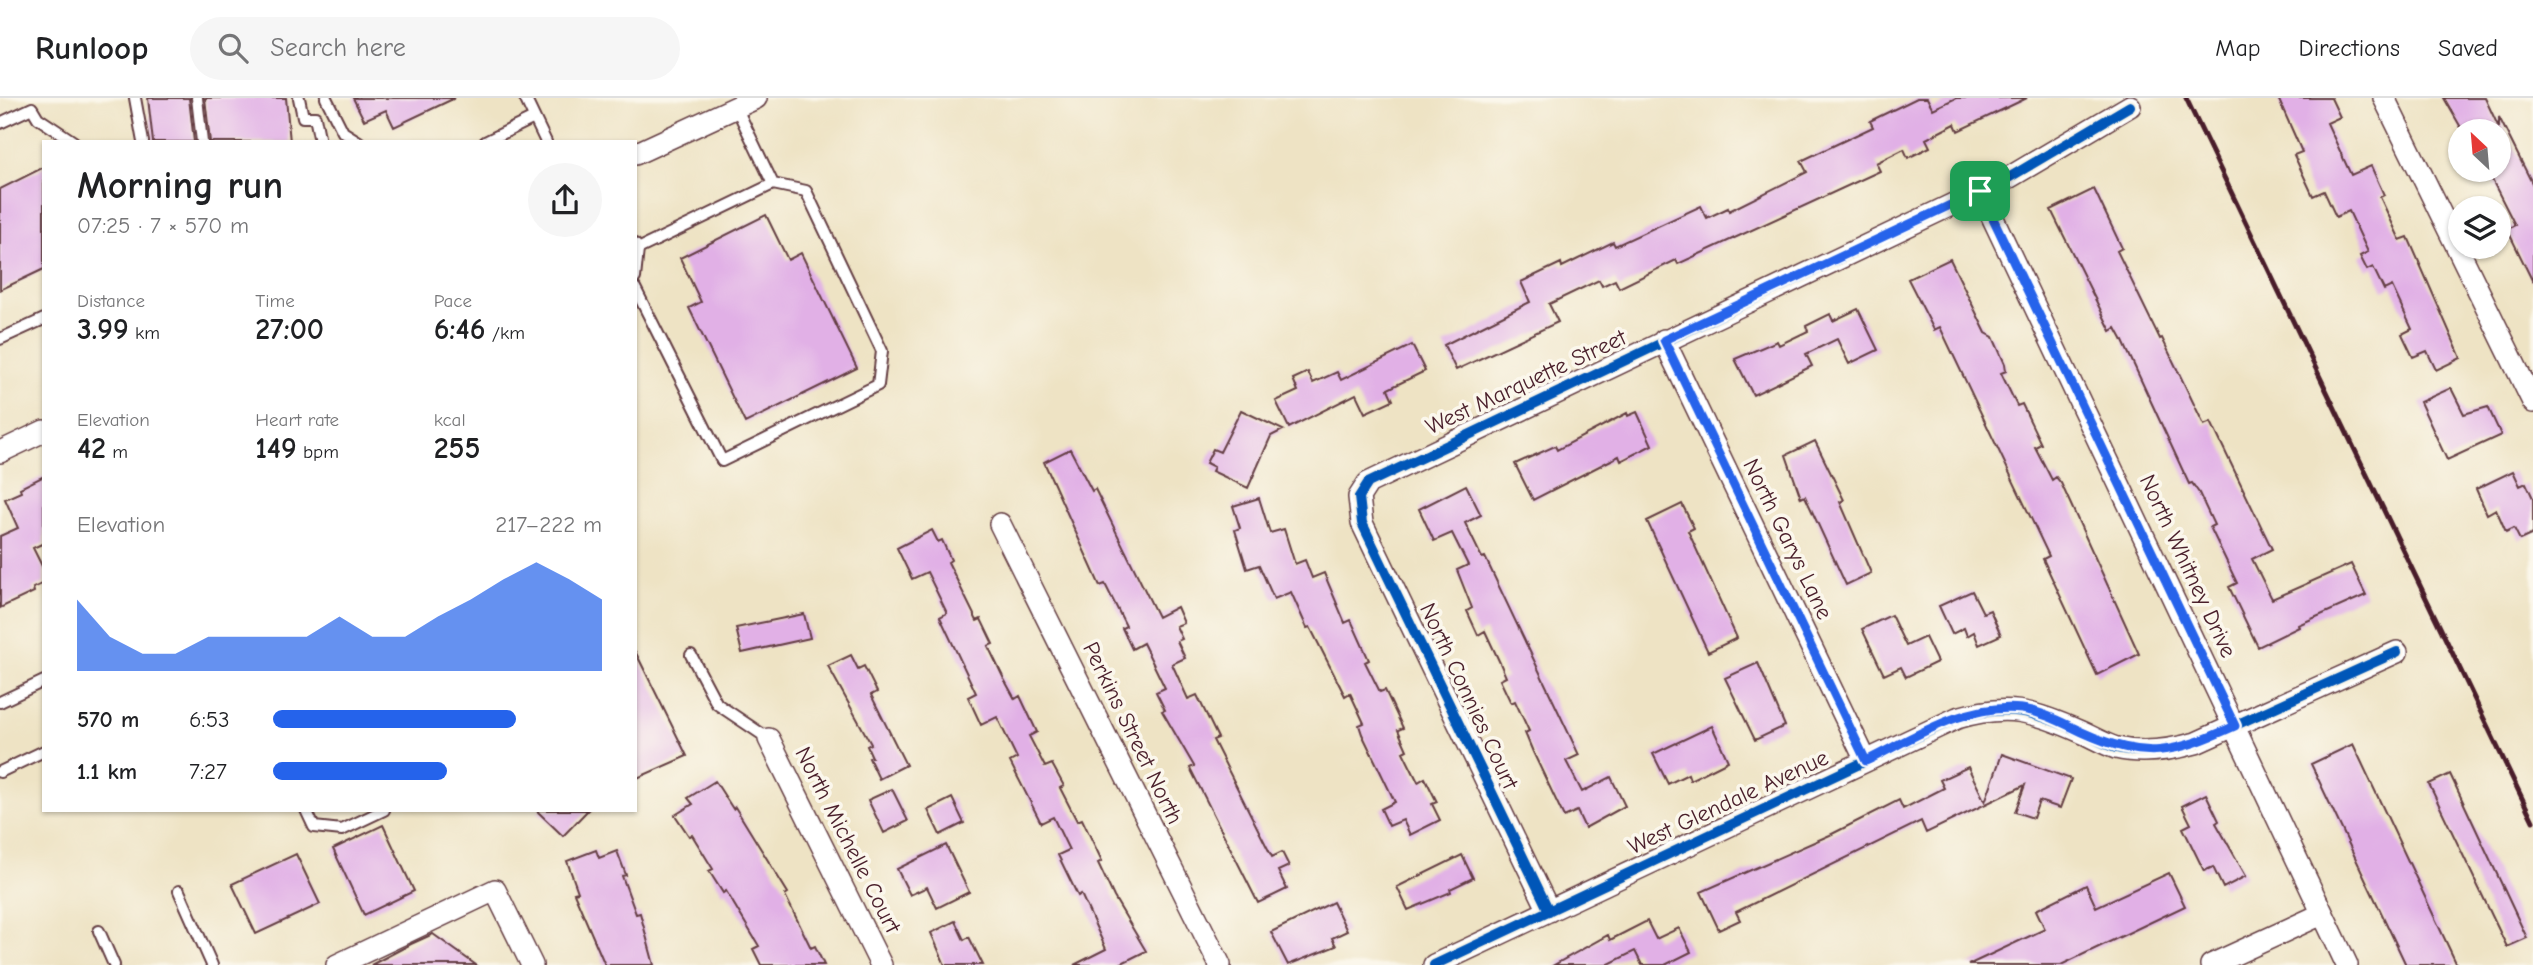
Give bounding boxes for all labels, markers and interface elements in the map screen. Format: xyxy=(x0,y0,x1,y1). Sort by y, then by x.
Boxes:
search box xyxy=(190,17,680,80)
text: Runloop xyxy=(35,29,148,67)
icon: search xyxy=(214,29,252,67)
text: Search here xyxy=(270,33,406,63)
text: Map xyxy=(2215,34,2261,62)
text: Directions xyxy=(2299,34,2400,62)
text: Saved xyxy=(2438,34,2498,62)
north arrow xyxy=(2448,119,2511,182)
map controls xyxy=(2448,119,2511,259)
pin xyxy=(1950,161,2010,221)
button: share xyxy=(528,163,602,237)
text: Morning run xyxy=(77,164,283,208)
icon: arrive xyxy=(1961,172,1999,210)
button: layers xyxy=(2448,196,2511,259)
text: 07:25 · 7 × 570 m xyxy=(77,212,249,239)
text: Distance xyxy=(77,290,145,312)
text: Time xyxy=(255,290,295,312)
text: Pace xyxy=(434,290,472,312)
text: 3.99 xyxy=(77,312,129,347)
text: 27:00 xyxy=(255,312,324,347)
text: 6:46 xyxy=(434,312,485,347)
text: km xyxy=(129,322,160,344)
text: /km xyxy=(485,322,525,344)
street label: West Marquette Street xyxy=(1421,323,1632,440)
text: Elevation xyxy=(77,409,150,431)
text: Heart rate xyxy=(255,409,339,431)
text: kcal xyxy=(434,409,466,431)
text: 42 xyxy=(77,431,106,466)
text: 149 xyxy=(255,431,297,466)
text: 255 xyxy=(434,431,480,466)
text: m xyxy=(106,441,128,463)
text: bpm xyxy=(297,441,339,463)
street label: North Garys Lane xyxy=(1737,454,1839,624)
street label: North Whitney Drive xyxy=(2134,470,2242,662)
text: Elevation xyxy=(77,511,165,538)
text: 217–222 m xyxy=(495,511,602,538)
street label: North Connies Court xyxy=(1414,599,1525,795)
street label: Perkins Street North xyxy=(1077,637,1189,829)
text: 570 m xyxy=(77,706,139,733)
text: 6:53 xyxy=(189,706,230,733)
street label: North Michelle Court xyxy=(789,742,907,939)
street label: West Glendale Avenue xyxy=(1624,744,1832,860)
text: 1.1 km xyxy=(77,758,137,785)
text: 7:27 xyxy=(189,758,227,785)

